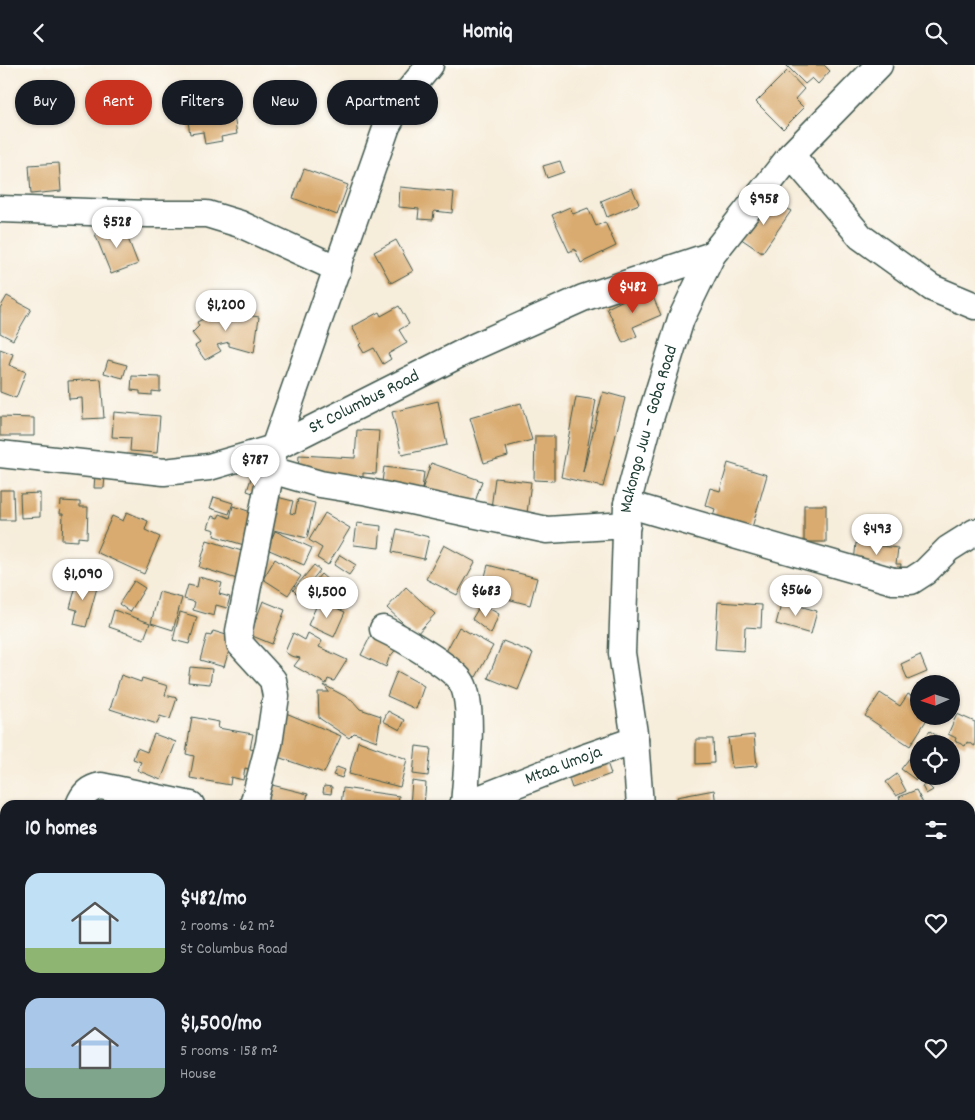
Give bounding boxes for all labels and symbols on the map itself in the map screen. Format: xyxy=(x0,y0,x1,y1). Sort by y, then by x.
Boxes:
pin: $958 xyxy=(734,184,794,226)
pin: $528 xyxy=(87,207,147,249)
pin: $482 xyxy=(603,271,663,314)
pin: $1,200 xyxy=(185,289,267,332)
street label: Makongo Juu – Goba Road xyxy=(614,342,685,513)
street label: St Columbus Road xyxy=(305,364,424,441)
pin: $787 xyxy=(225,445,285,487)
pin: $493 xyxy=(847,513,907,556)
pin: $1,090 xyxy=(42,559,124,601)
pin: $683 xyxy=(456,575,516,618)
pin: $566 xyxy=(766,575,826,617)
pin: $1,500 xyxy=(286,577,368,619)
north arrow xyxy=(910,675,960,725)
street label: Mtaa Umoja xyxy=(522,740,606,792)

